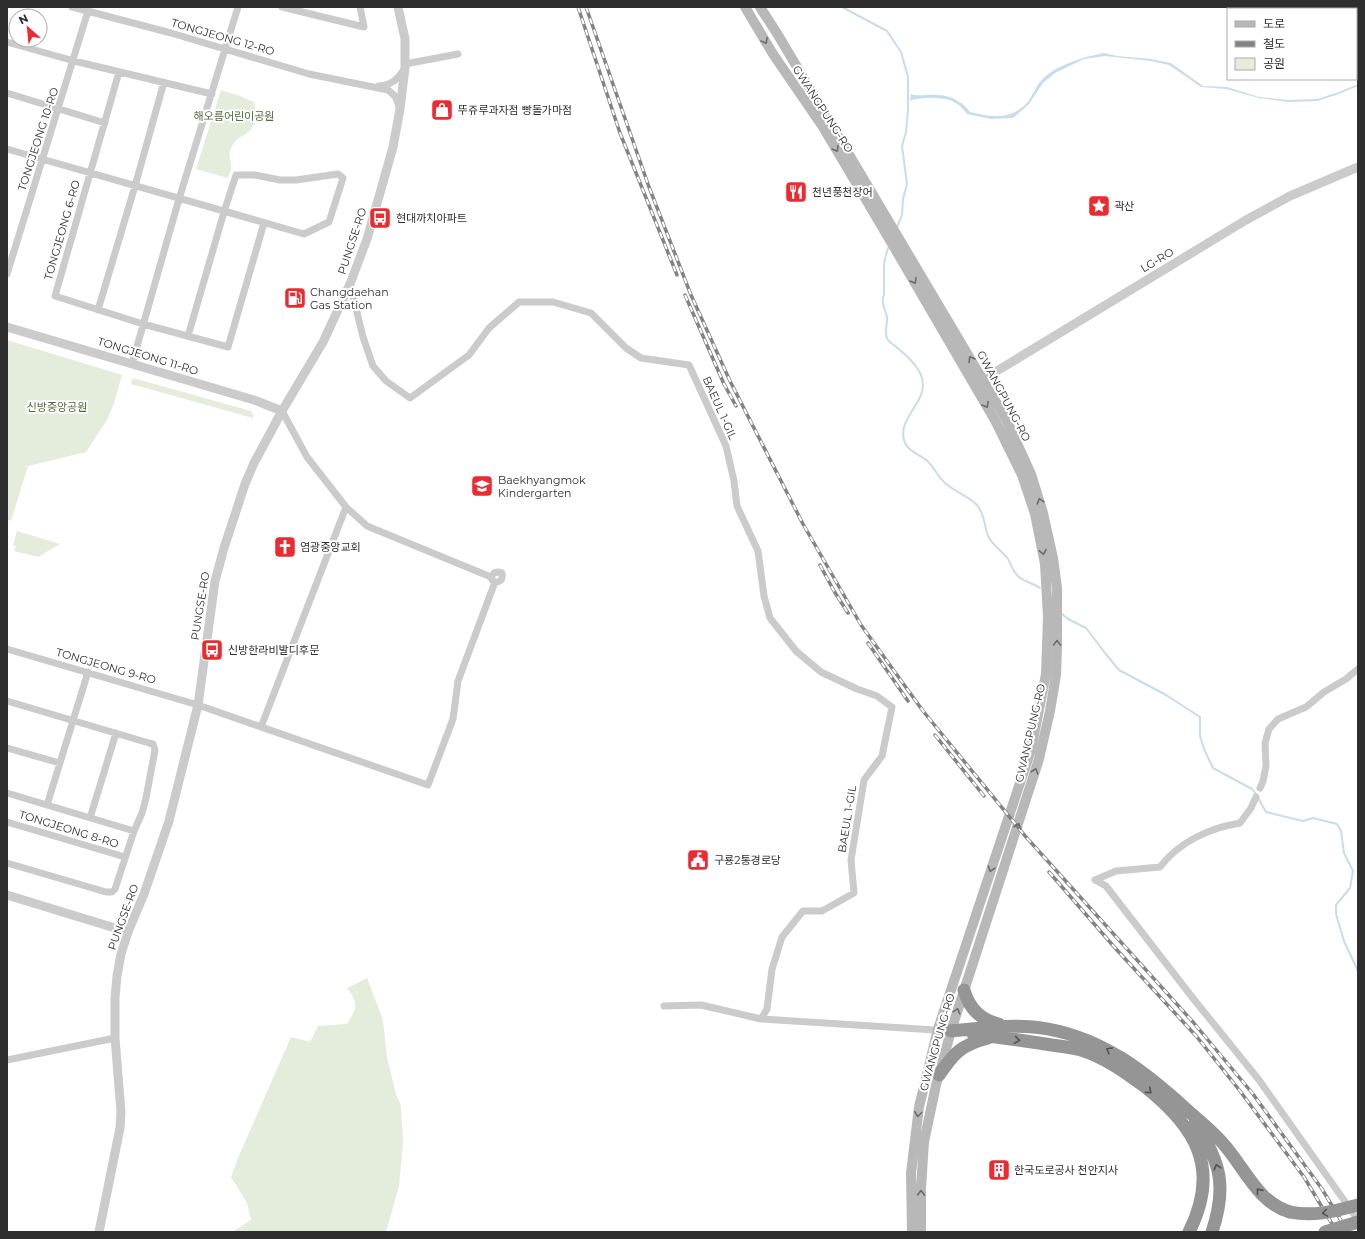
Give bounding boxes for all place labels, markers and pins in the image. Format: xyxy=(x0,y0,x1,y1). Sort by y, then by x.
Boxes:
shop icon: 뚜쥬루과자점 빵돌가마점 xyxy=(429,97,455,123)
place label: 뚜쥬루과자점 빵돌가마점 xyxy=(458,103,572,117)
restaurant icon: 천년풍천장어 xyxy=(783,179,809,205)
place label: 천년풍천장어 xyxy=(812,185,873,199)
place icon: 곽산 xyxy=(1086,193,1112,219)
place label: 곽산 xyxy=(1114,199,1134,213)
bus stop icon: 현대까치아파트 xyxy=(367,205,393,231)
place label: 현대까치아파트 xyxy=(396,211,467,225)
fuel station icon: Changdaehan Gas Station xyxy=(282,285,308,311)
place label: Changdaehan Gas Station xyxy=(310,285,389,312)
school or university icon: Baekhyangmok Kindergarten xyxy=(469,473,495,499)
place label: Baekhyangmok Kindergarten xyxy=(498,473,586,500)
church icon: 염광중앙교회 xyxy=(272,534,298,560)
place label: 염광중앙교회 xyxy=(300,540,361,554)
bus stop icon: 신방한라비발디후문 xyxy=(199,637,225,663)
place label: 신방한라비발디후문 xyxy=(228,643,319,657)
public building icon: 구룡2통경로당 xyxy=(685,847,711,873)
place label: 구룡2통경로당 xyxy=(714,853,781,867)
building icon: 한국도로공사 천안지사 xyxy=(986,1157,1012,1183)
place label: 한국도로공사 천안지사 xyxy=(1014,1163,1118,1177)

